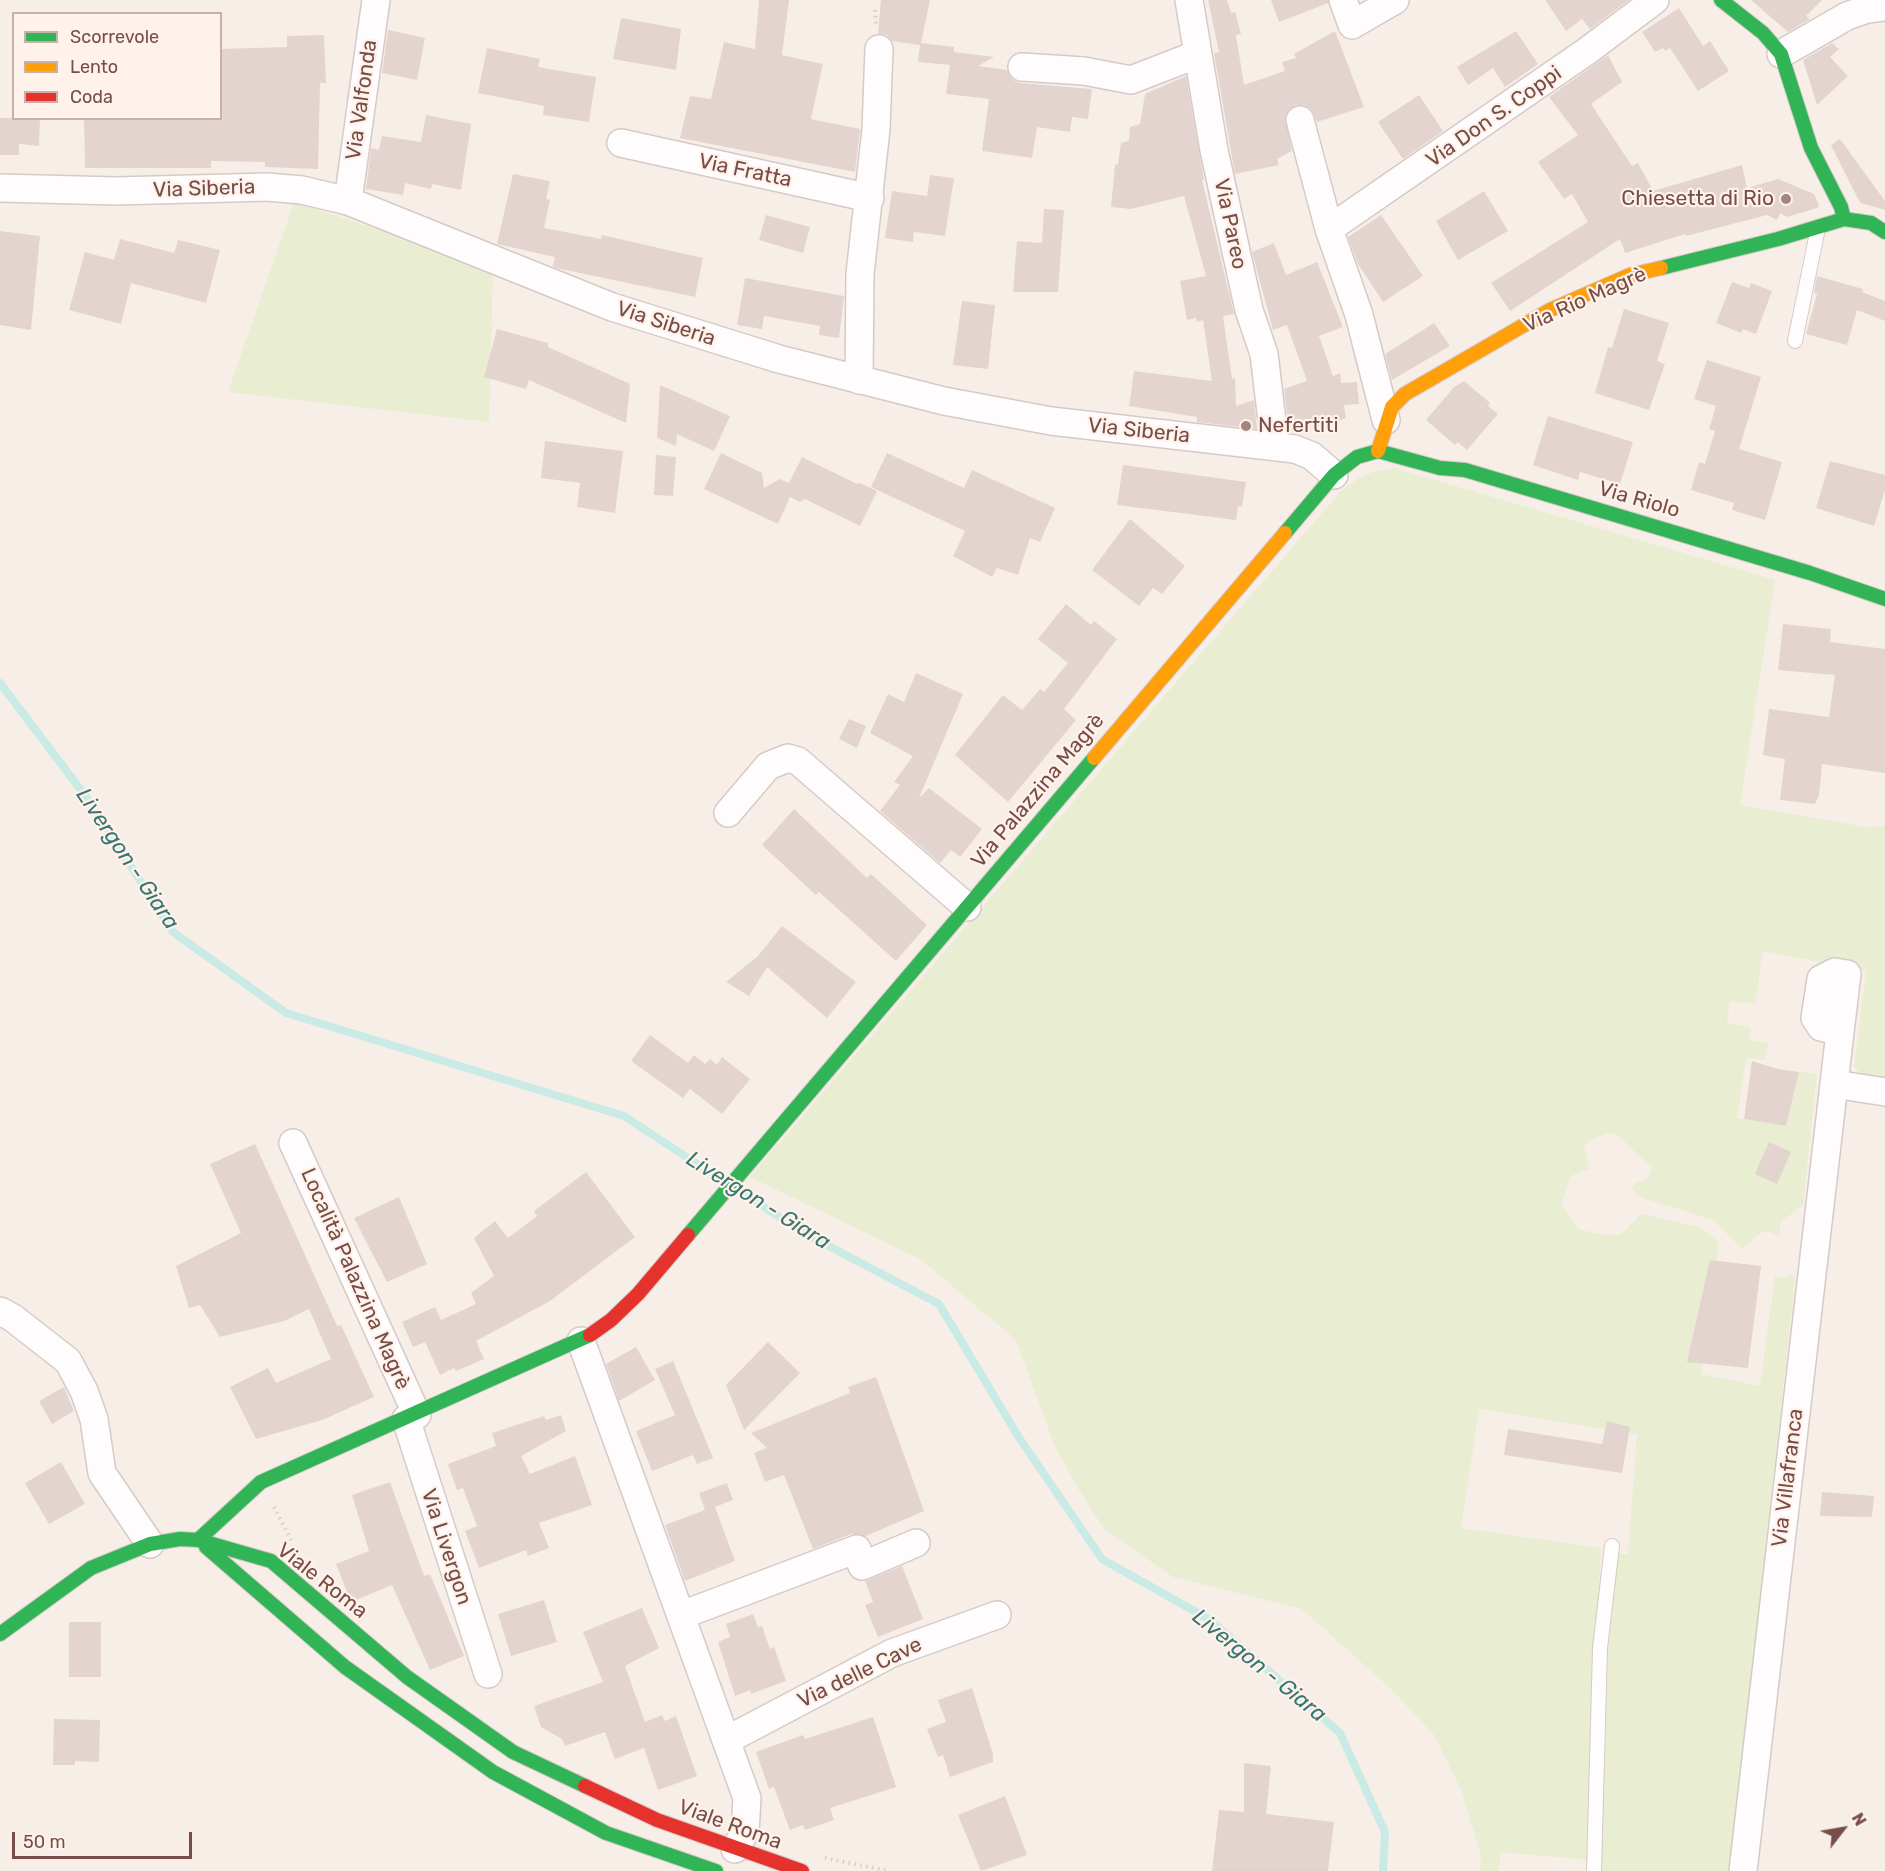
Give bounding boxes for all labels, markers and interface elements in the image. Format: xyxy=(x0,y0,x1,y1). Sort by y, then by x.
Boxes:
legend xyxy=(12,12,222,120)
text: Scorrevole xyxy=(70,26,159,48)
street label: Via Valfonda xyxy=(341,38,383,162)
text: Lento xyxy=(70,56,118,78)
street label: Via Don S. Coppi xyxy=(1421,61,1567,173)
text: Coda xyxy=(70,86,113,108)
street label: Via Fratta xyxy=(696,149,794,193)
street label: Via Siberia xyxy=(152,175,256,203)
street label: Via Pareo xyxy=(1208,176,1252,272)
place label: Chiesetta di Rio xyxy=(1621,186,1774,212)
marker: Chiesetta di Rio xyxy=(1779,192,1793,206)
street label: Via Rio Magrè xyxy=(1520,262,1650,338)
street label: Via Siberia xyxy=(613,296,719,352)
street label: Via Siberia xyxy=(1087,413,1191,449)
place label: Nefertiti xyxy=(1258,413,1338,439)
marker: Nefertiti xyxy=(1239,419,1253,433)
street label: Via Riolo xyxy=(1595,476,1683,524)
street label: Via Palazzina Magrè xyxy=(966,709,1110,873)
water label: Livergon - Giara xyxy=(70,783,184,935)
water label: Livergon - Giara xyxy=(681,1146,835,1256)
street label: Località Palazzina Magrè xyxy=(295,1164,415,1394)
street label: Via Villafranca xyxy=(1767,1407,1809,1549)
street label: Via Livergon xyxy=(415,1486,477,1608)
street label: Viale Roma xyxy=(272,1538,372,1624)
water label: Livergon - Giara xyxy=(1187,1604,1331,1728)
street label: Via delle Cave xyxy=(794,1632,926,1714)
street label: Viale Roma xyxy=(675,1795,785,1855)
north arrow xyxy=(1813,1799,1873,1859)
text: N xyxy=(1848,1810,1870,1829)
scale bar xyxy=(15,1820,195,1858)
text: 50 m xyxy=(23,1831,66,1853)

